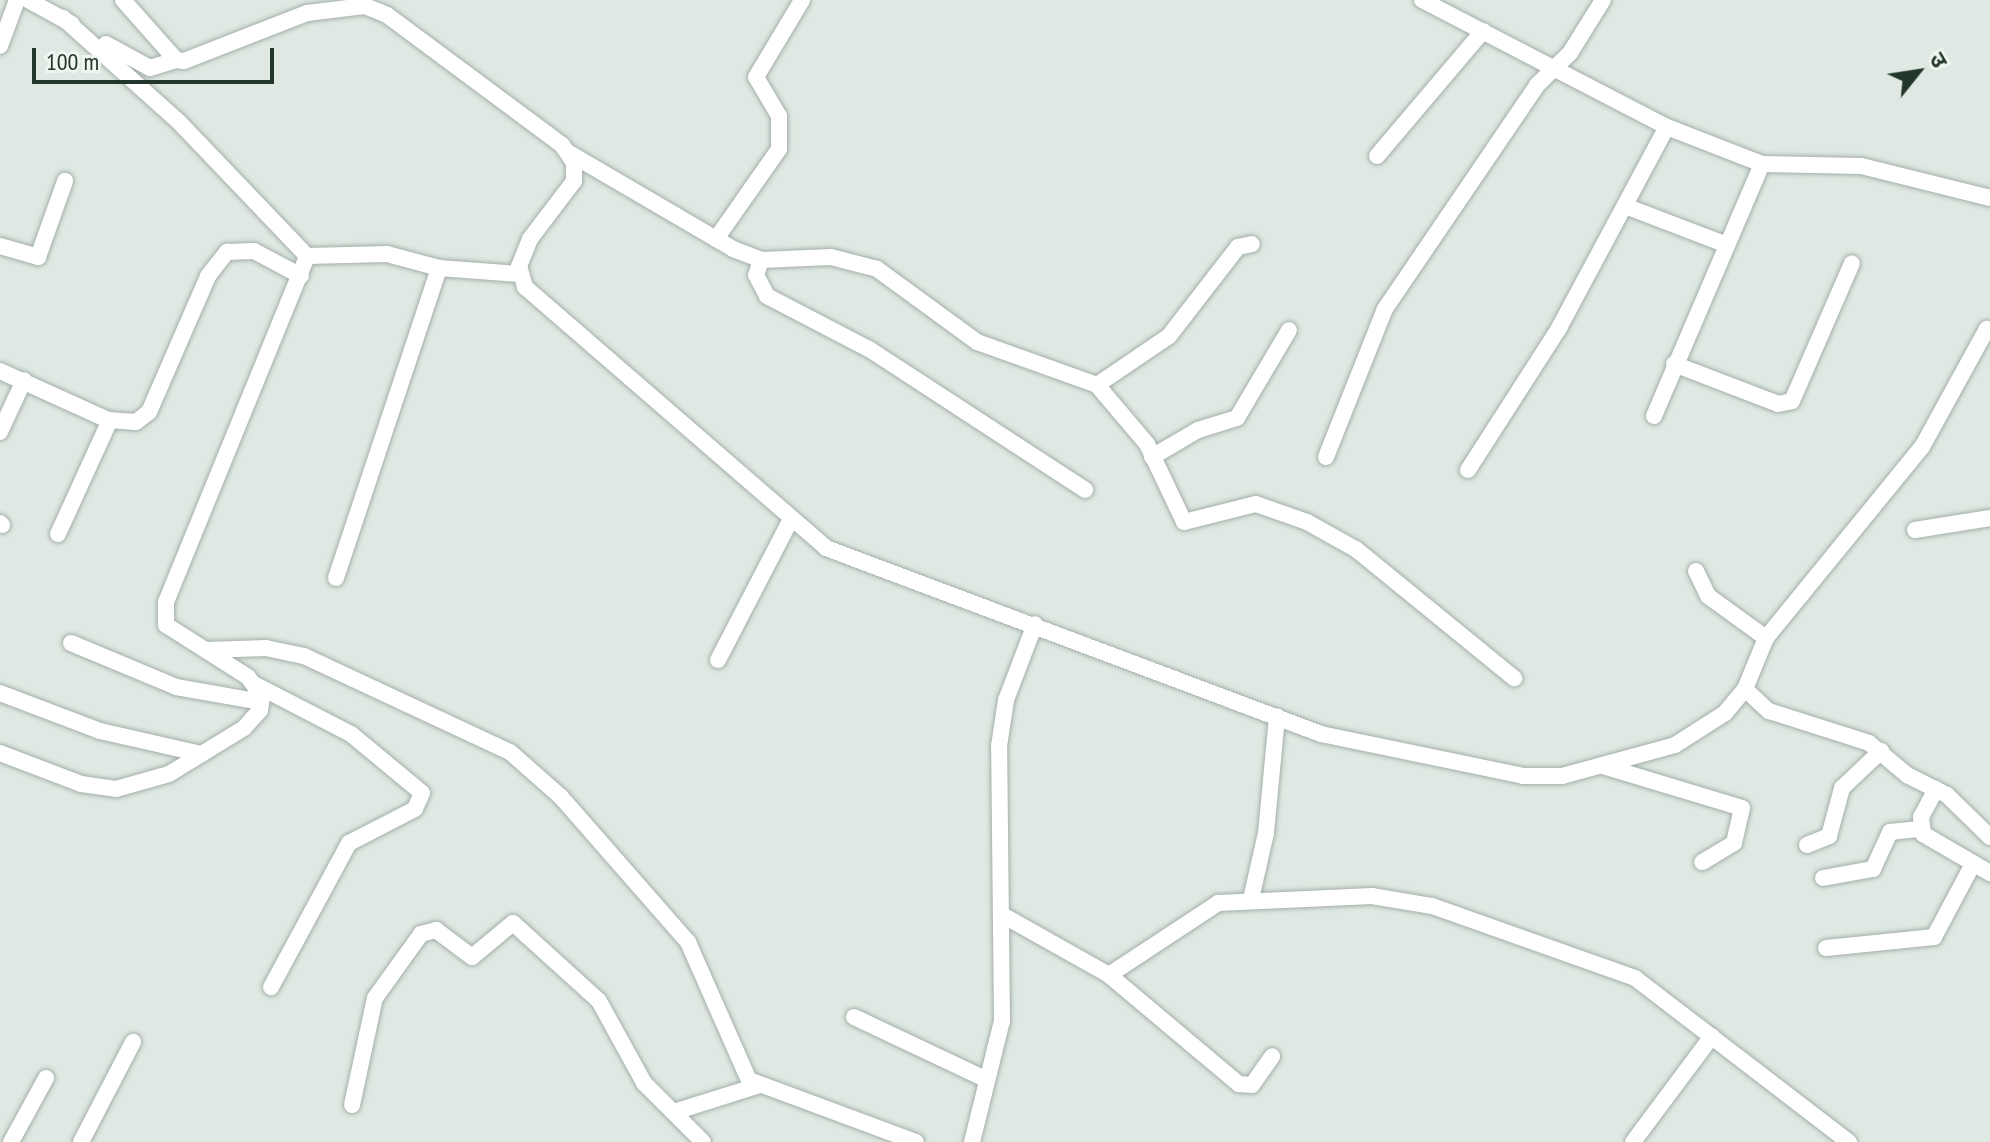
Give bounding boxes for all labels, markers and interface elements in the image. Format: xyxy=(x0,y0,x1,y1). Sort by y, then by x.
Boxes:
scale bar xyxy=(36,32,278,82)
north arrow xyxy=(1878,32,1958,112)
text: 100 m xyxy=(46,46,99,77)
text: उ xyxy=(1923,47,1954,73)

